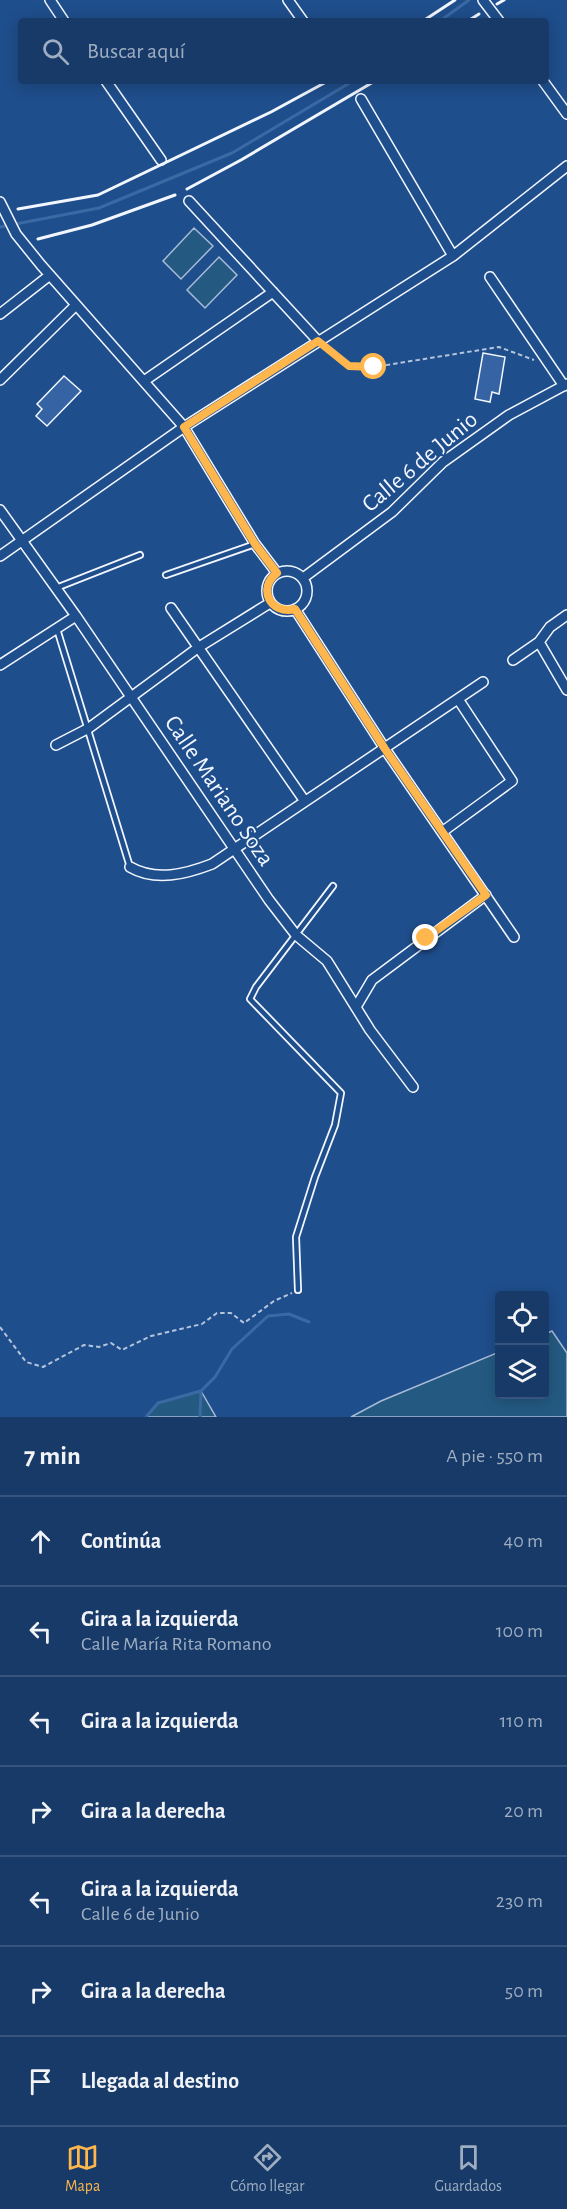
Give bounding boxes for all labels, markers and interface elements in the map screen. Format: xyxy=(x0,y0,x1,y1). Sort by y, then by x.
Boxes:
search box xyxy=(18,18,549,84)
icon: search xyxy=(39,35,72,68)
text: Buscar aquí xyxy=(87,40,185,62)
route start xyxy=(360,353,386,379)
street label: Calle 6 de Junio xyxy=(358,407,482,517)
street label: Calle Mariano Soza xyxy=(160,711,278,871)
route end xyxy=(412,924,438,950)
map controls xyxy=(495,1291,549,1399)
button: locate xyxy=(495,1291,549,1345)
button: layers xyxy=(495,1345,549,1399)
text: 7 min xyxy=(24,1443,81,1469)
text: A pie · 550 m xyxy=(446,1446,543,1466)
icon: ahead xyxy=(24,1525,57,1558)
text: Continúa xyxy=(81,1530,161,1552)
text: 40 m xyxy=(504,1531,543,1551)
text: Gira a la izquierda xyxy=(81,1608,239,1630)
icon: left xyxy=(24,1615,57,1648)
text: 100 m xyxy=(496,1621,543,1641)
text: Calle María Rita Romano xyxy=(81,1634,272,1654)
icon: left xyxy=(24,1705,57,1738)
text: Gira a la izquierda xyxy=(81,1710,239,1732)
text: 110 m xyxy=(499,1711,543,1731)
icon: right xyxy=(24,1795,57,1828)
text: Gira a la derecha xyxy=(81,1800,226,1822)
text: 20 m xyxy=(504,1801,543,1821)
text: Gira a la izquierda xyxy=(81,1878,239,1900)
icon: left xyxy=(24,1885,57,1918)
text: 230 m xyxy=(496,1891,543,1911)
text: Calle 6 de Junio xyxy=(81,1904,200,1924)
icon: right xyxy=(24,1975,57,2008)
text: Gira a la derecha xyxy=(81,1980,226,2002)
text: 50 m xyxy=(505,1981,543,2001)
icon: arrive xyxy=(24,2065,57,2098)
text: Llegada al destino xyxy=(81,2070,239,2092)
tab: Mapa xyxy=(65,2141,100,2196)
tab: Cómo llegar xyxy=(230,2141,304,2196)
tab: Guardados xyxy=(434,2141,502,2196)

